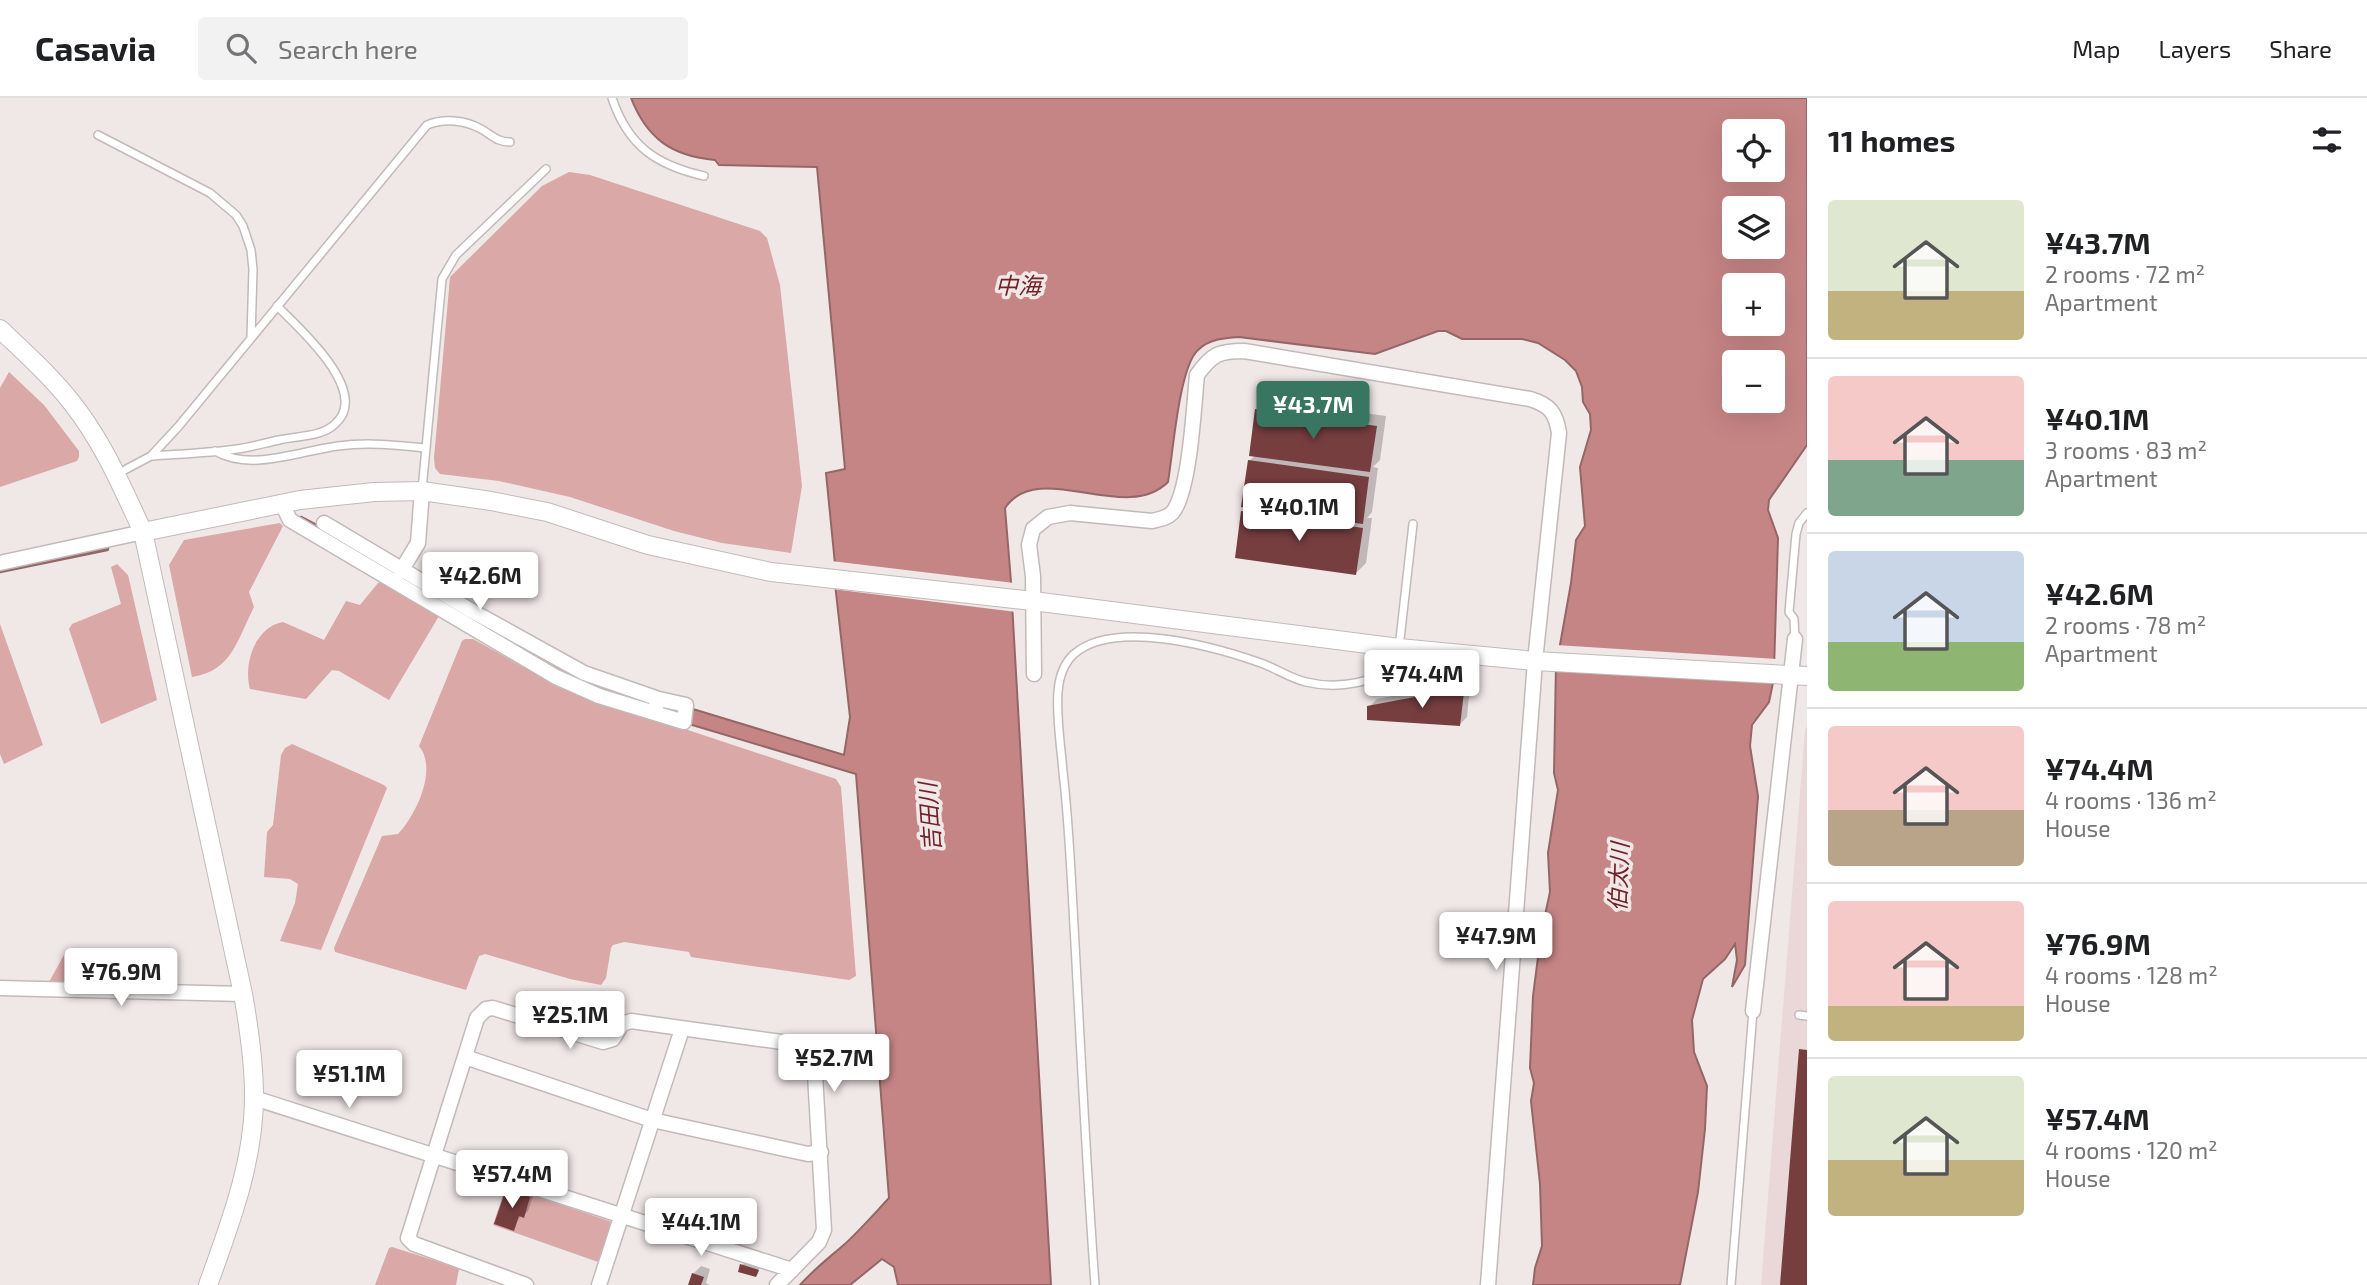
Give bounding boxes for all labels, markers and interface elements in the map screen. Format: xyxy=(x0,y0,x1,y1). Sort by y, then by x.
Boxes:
search box xyxy=(198,17,688,80)
text: Casavia xyxy=(35,28,156,68)
icon: search xyxy=(222,29,260,67)
text: Search here xyxy=(278,33,418,64)
text: Map xyxy=(2072,34,2120,63)
text: Layers xyxy=(2158,34,2231,63)
text: Share xyxy=(2269,34,2332,63)
map controls xyxy=(1722,119,1785,413)
button: locate xyxy=(1722,119,1785,182)
icon: filters xyxy=(2308,121,2346,159)
text: 11 homes xyxy=(1828,122,1955,158)
button: layers xyxy=(1722,196,1785,259)
text: ¥43.7M xyxy=(2045,224,2151,260)
icon: home xyxy=(1884,228,1968,312)
text: 2 rooms · 72 m² xyxy=(2045,260,2205,288)
water label: 中海 xyxy=(995,271,1045,299)
button: + xyxy=(1722,273,1785,336)
text: Apartment xyxy=(2045,288,2158,316)
button: − xyxy=(1722,350,1785,413)
pin: ¥43.7M xyxy=(1256,382,1370,441)
text: ¥43.7M xyxy=(1272,390,1354,418)
text: ¥40.1M xyxy=(2045,400,2149,436)
icon: home xyxy=(1884,404,1968,488)
text: 3 rooms · 83 m² xyxy=(2045,436,2207,464)
text: Apartment xyxy=(2045,464,2158,492)
pin: ¥40.1M xyxy=(1242,484,1356,543)
text: ¥40.1M xyxy=(1259,492,1339,520)
pin: ¥42.6M xyxy=(423,552,537,612)
text: ¥42.6M xyxy=(438,561,522,589)
text: ¥42.6M xyxy=(2045,575,2154,611)
icon: home xyxy=(1884,579,1968,663)
text: 2 rooms · 78 m² xyxy=(2045,611,2206,639)
text: Apartment xyxy=(2045,639,2158,667)
pin: ¥74.4M xyxy=(1365,650,1479,710)
text: ¥74.4M xyxy=(1380,659,1464,687)
text: ¥74.4M xyxy=(2045,750,2154,786)
icon: home xyxy=(1884,754,1968,838)
water label: 吉田川 xyxy=(912,779,945,852)
text: 4 rooms · 136 m² xyxy=(2045,786,2217,814)
text: House xyxy=(2045,814,2111,842)
water label: 伯太川 xyxy=(1603,839,1633,912)
pin: ¥47.9M xyxy=(1439,912,1553,972)
text: ¥47.9M xyxy=(1455,921,1537,949)
text: ¥76.9M xyxy=(2045,925,2151,961)
icon: home xyxy=(1884,929,1968,1013)
pin: ¥76.9M xyxy=(64,948,178,1008)
text: ¥76.9M xyxy=(80,957,162,985)
text: 4 rooms · 128 m² xyxy=(2045,961,2218,989)
text: House xyxy=(2045,989,2111,1017)
pin: ¥25.1M xyxy=(513,992,627,1051)
text: ¥25.1M xyxy=(532,1000,608,1028)
pin: ¥52.7M xyxy=(777,1034,891,1094)
text: ¥52.7M xyxy=(794,1043,874,1071)
pin: ¥51.1M xyxy=(292,1051,406,1110)
text: ¥51.1M xyxy=(312,1059,386,1087)
text: ¥57.4M xyxy=(2045,1100,2150,1136)
icon: home xyxy=(1884,1104,1968,1188)
text: 4 rooms · 120 m² xyxy=(2045,1136,2218,1164)
pin: ¥57.4M xyxy=(455,1150,569,1210)
text: ¥57.4M xyxy=(472,1159,552,1187)
text: House xyxy=(2045,1164,2111,1192)
pin: ¥44.1M xyxy=(644,1198,758,1258)
text: ¥44.1M xyxy=(661,1207,741,1235)

